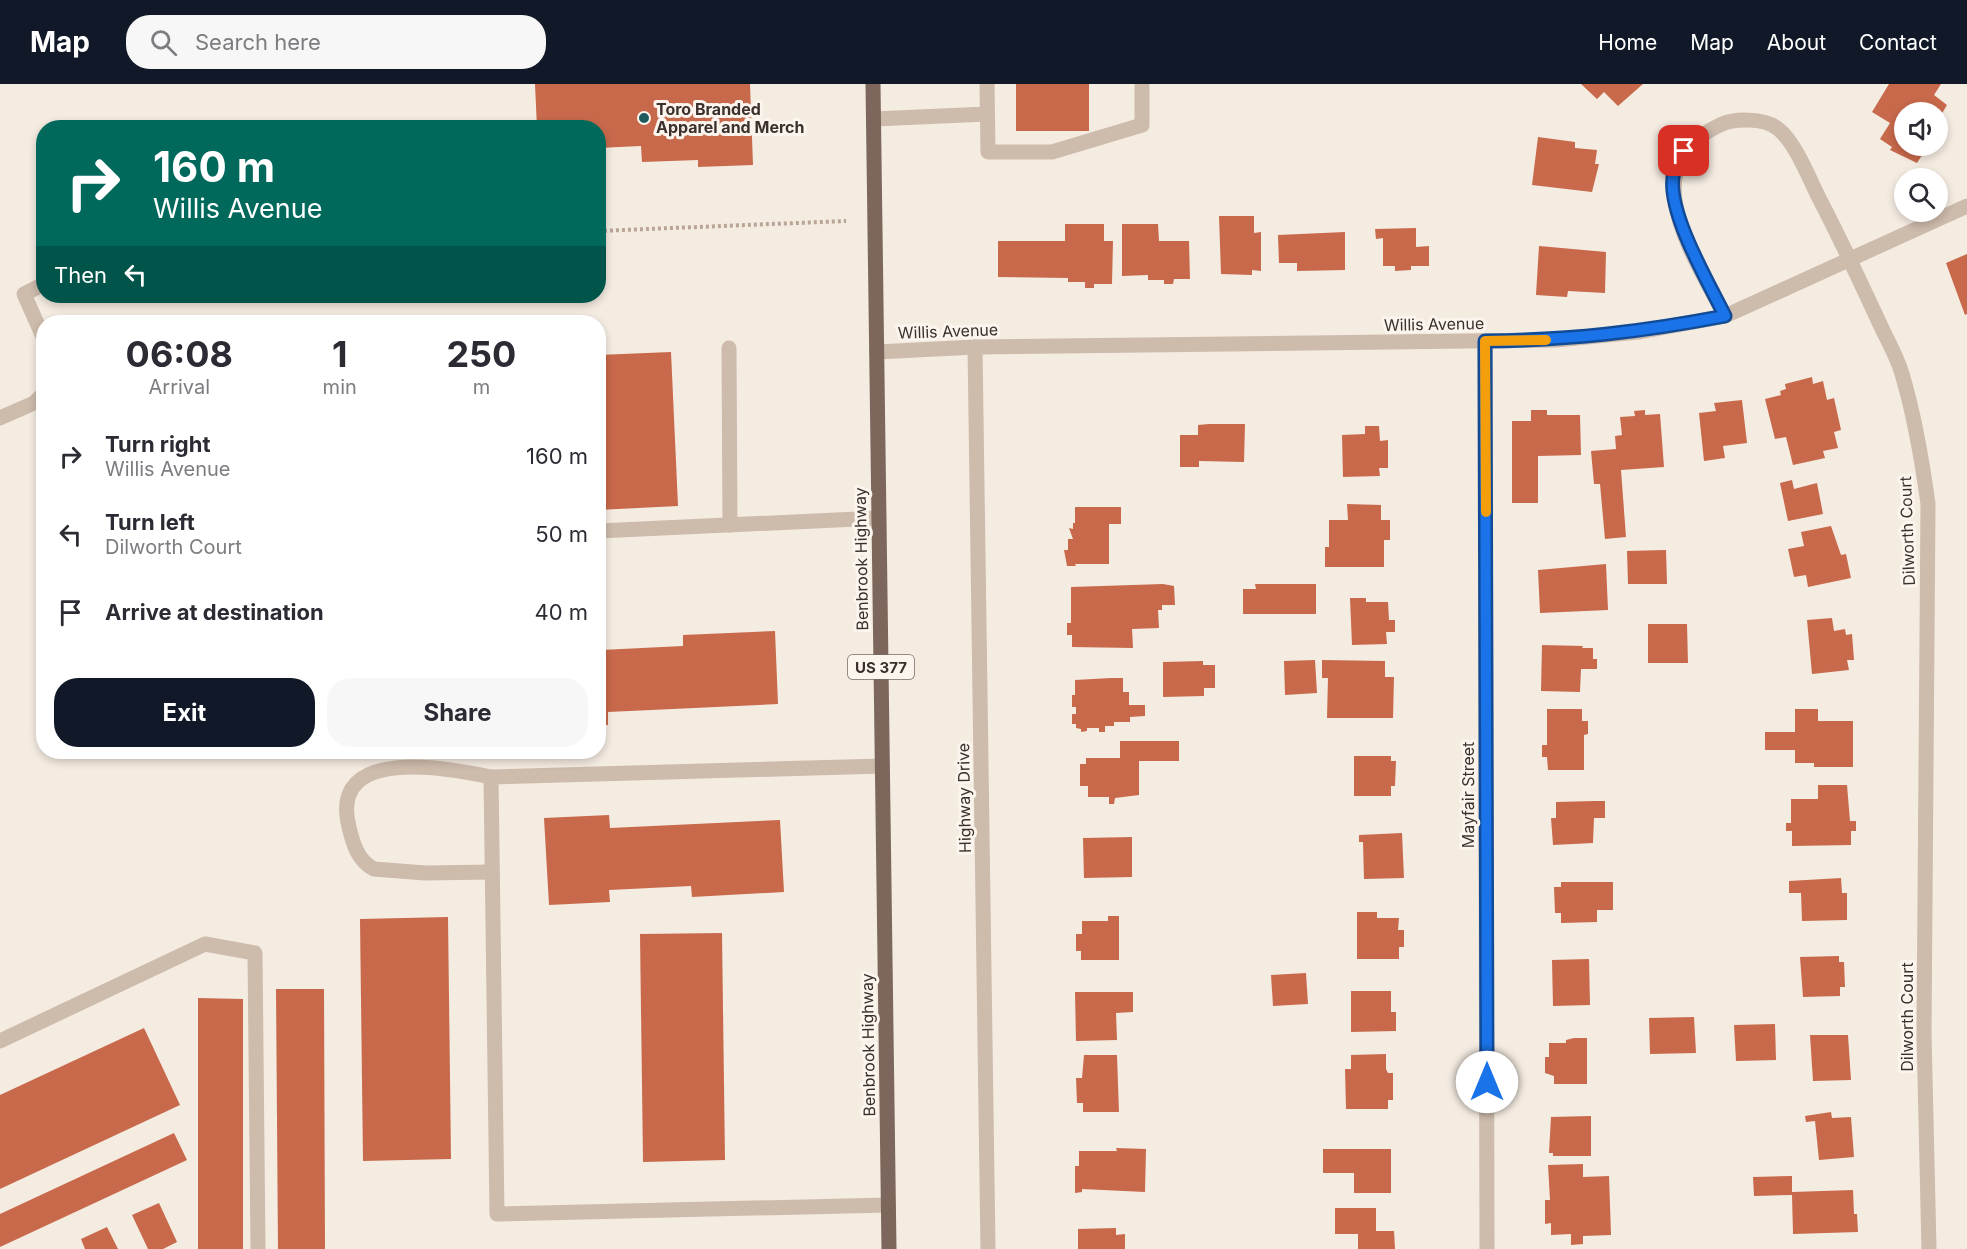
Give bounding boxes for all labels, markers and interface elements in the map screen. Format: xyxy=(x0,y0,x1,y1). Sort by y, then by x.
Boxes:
search box xyxy=(126,15,546,69)
text: Map xyxy=(30,25,90,59)
icon: search xyxy=(147,26,180,59)
text: Search here xyxy=(195,29,321,55)
text: Home xyxy=(1598,30,1657,55)
text: Map xyxy=(1690,30,1734,55)
text: About xyxy=(1767,30,1826,55)
text: Contact xyxy=(1859,30,1937,55)
place label: Toro Branded Apparel and Merch xyxy=(656,99,804,137)
map controls xyxy=(1894,102,1948,222)
button: sound xyxy=(1894,102,1948,156)
marker: Toro Branded Apparel and Merch xyxy=(637,111,651,125)
pin xyxy=(1658,125,1709,176)
icon: arrive xyxy=(1667,134,1700,167)
text: 160 m xyxy=(153,141,275,192)
icon: right xyxy=(54,144,132,222)
button: search xyxy=(1894,168,1948,222)
text: Willis Avenue xyxy=(153,192,322,225)
icon: left xyxy=(119,258,152,291)
text: Then xyxy=(54,262,107,288)
street label: Willis Avenue xyxy=(1384,313,1484,335)
street label: Willis Avenue xyxy=(897,319,999,343)
text: 06:08 xyxy=(126,332,233,376)
text: 1 xyxy=(332,332,347,376)
text: 250 xyxy=(446,332,516,376)
text: Arrival xyxy=(149,375,210,399)
text: min xyxy=(323,375,357,399)
text: m xyxy=(473,375,490,399)
text: Turn right xyxy=(105,431,211,457)
icon: right xyxy=(54,440,87,473)
text: 160 m xyxy=(526,443,588,469)
text: Willis Avenue xyxy=(105,457,231,481)
street label: Dilworth Court xyxy=(1895,476,1919,586)
street label: Benbrook Highway xyxy=(850,487,872,631)
text: Turn left xyxy=(105,509,195,535)
icon: left xyxy=(54,518,87,551)
text: 50 m xyxy=(535,521,588,547)
text: Dilworth Court xyxy=(105,535,242,559)
icon: arrive xyxy=(54,596,87,629)
text: Arrive at destination xyxy=(105,599,324,625)
text: 40 m xyxy=(534,599,588,625)
road number: US 377 xyxy=(848,655,914,679)
button: Exit xyxy=(54,678,315,747)
button: Share xyxy=(327,678,588,747)
street label: Mayfair Street xyxy=(1458,742,1478,848)
street label: Highway Drive xyxy=(953,743,975,853)
street label: Dilworth Court xyxy=(1897,962,1917,1072)
street label: Benbrook Highway xyxy=(857,973,879,1117)
position arrow xyxy=(1455,1050,1519,1114)

